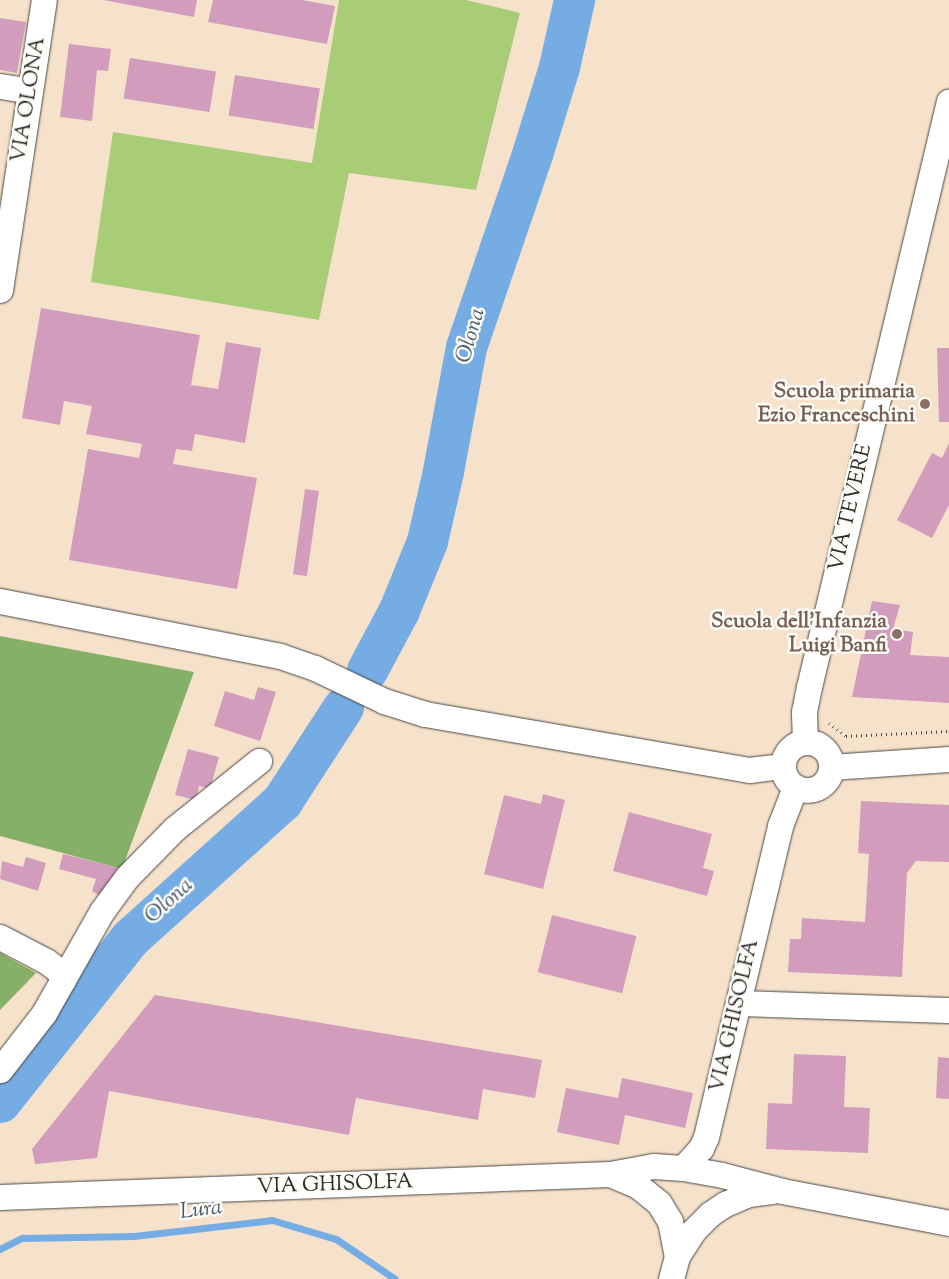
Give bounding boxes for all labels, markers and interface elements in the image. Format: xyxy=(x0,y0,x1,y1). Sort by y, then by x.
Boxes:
street label: VIA OLONA xyxy=(7,35,51,165)
water label: Olona xyxy=(452,305,492,367)
place label: Scuola primaria Ezio Franceschini xyxy=(758,379,915,429)
marker: Scuola primaria Ezio Franceschini xyxy=(919,398,931,410)
street label: VIA TEVERE xyxy=(824,442,878,574)
place label: Scuola dell'Infanzia Luigi Banfi xyxy=(711,609,887,659)
marker: Scuola dell'Infanzia Luigi Banfi xyxy=(891,628,903,640)
water label: Olona xyxy=(140,873,200,931)
street label: VIA GHISOLFA xyxy=(705,937,765,1095)
street label: VIA GHISOLFA xyxy=(256,1170,414,1200)
water label: Lura xyxy=(178,1195,224,1227)

